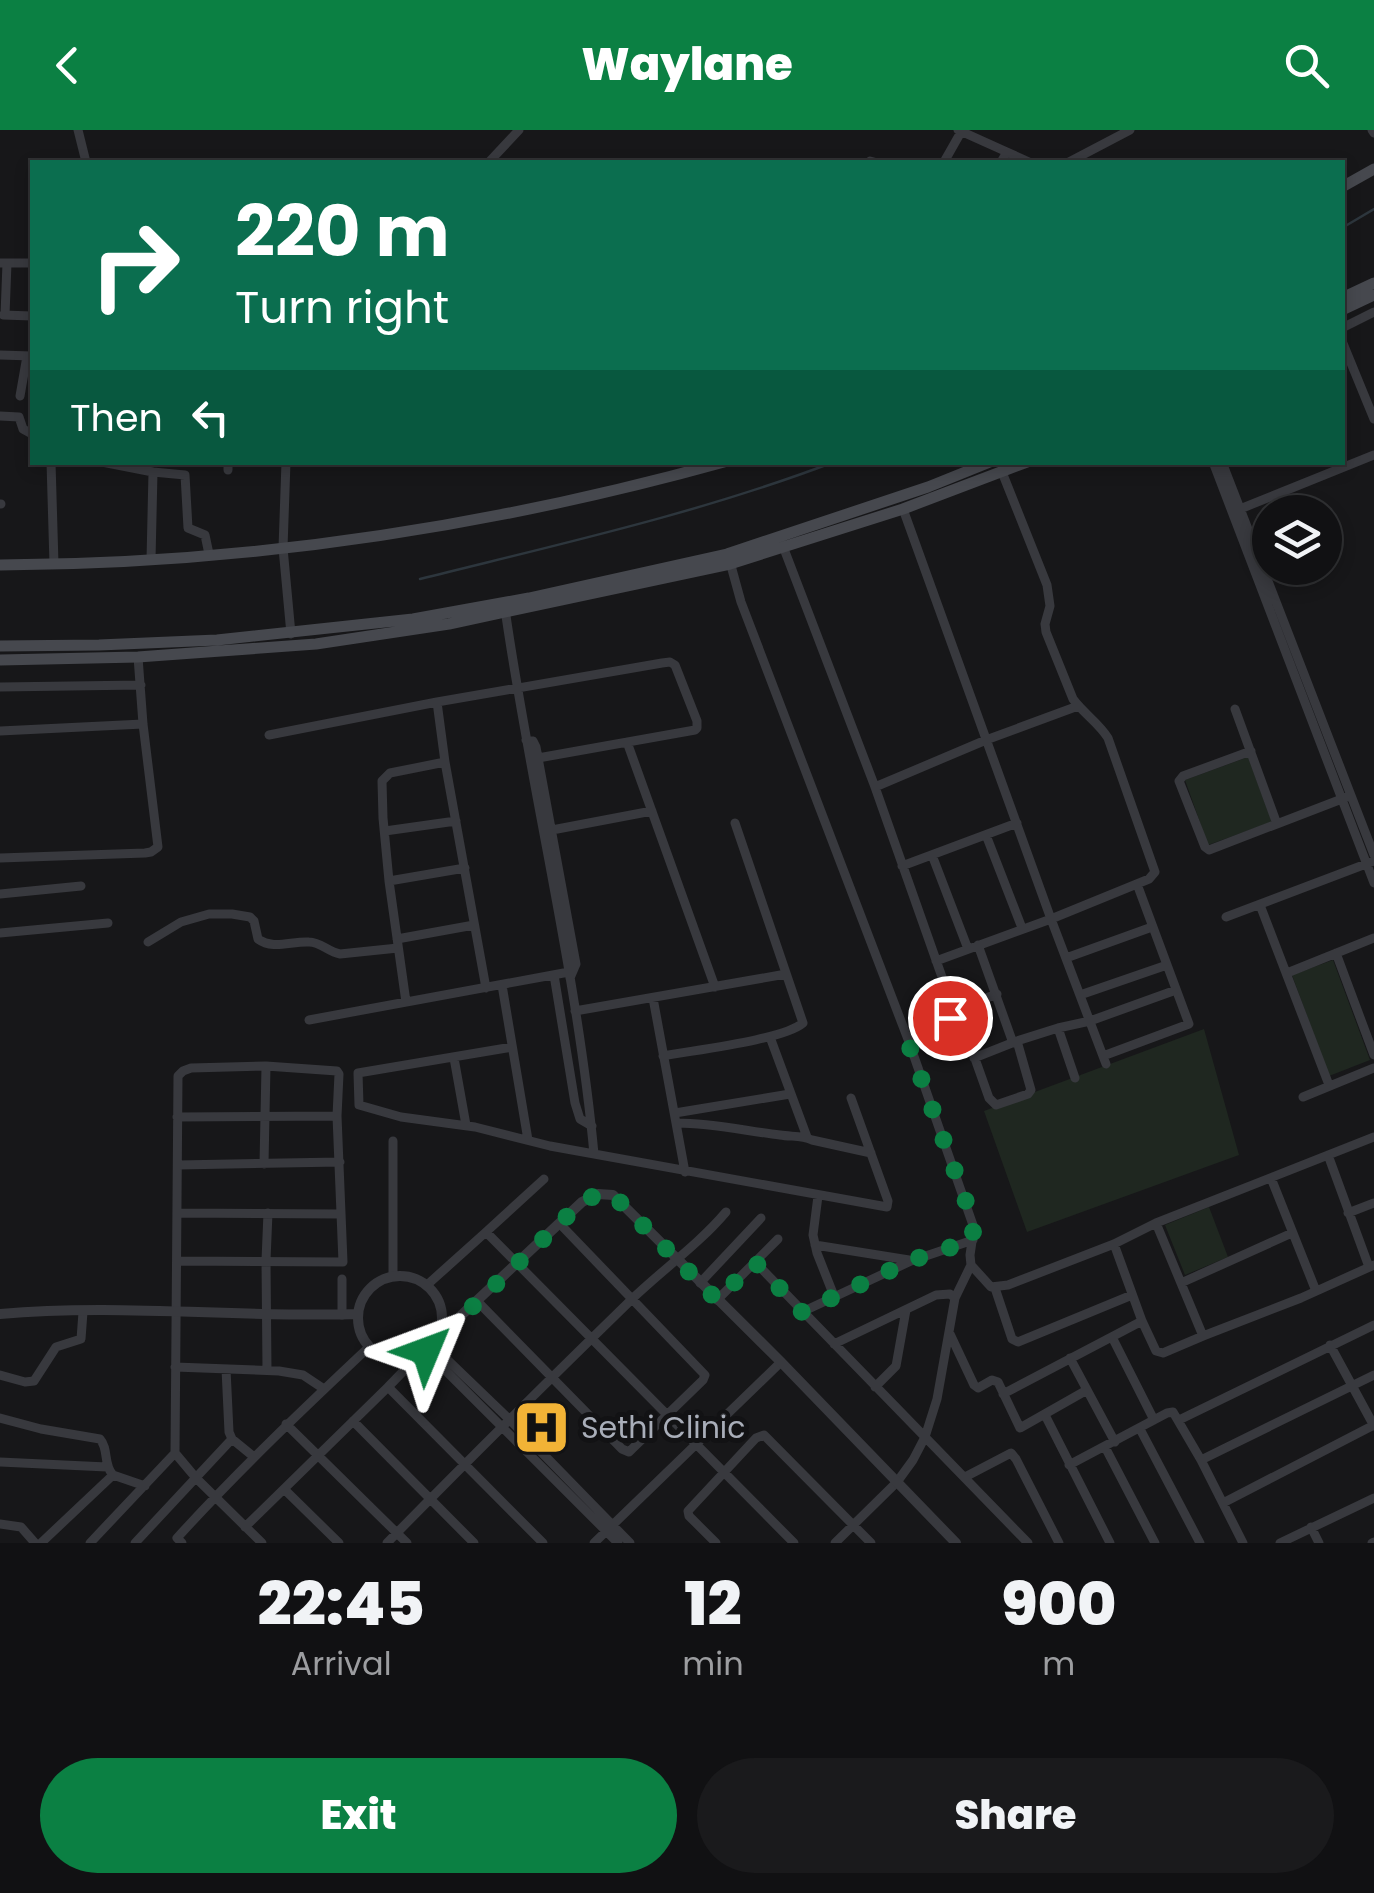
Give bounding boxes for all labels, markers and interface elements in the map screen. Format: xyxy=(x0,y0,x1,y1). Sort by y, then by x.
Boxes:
text: Waylane xyxy=(581,33,793,96)
icon: back xyxy=(40,38,95,93)
icon: search xyxy=(1279,38,1334,93)
text: 220 m xyxy=(235,182,450,281)
icon: right xyxy=(70,200,200,330)
text: Turn right xyxy=(235,276,449,339)
icon: left xyxy=(183,390,238,445)
text: Then xyxy=(70,391,163,444)
map controls xyxy=(1252,495,1342,585)
button: layers xyxy=(1252,495,1342,585)
pin xyxy=(908,976,993,1061)
icon: arrive xyxy=(923,991,978,1046)
position arrow xyxy=(374,1299,478,1403)
hospital icon: Sethi Clinic xyxy=(512,1398,572,1458)
place label: Sethi Clinic xyxy=(581,1406,745,1449)
text: 22:45 xyxy=(258,1562,425,1646)
text: 12 xyxy=(684,1562,742,1646)
text: 900 xyxy=(1001,1562,1116,1646)
text: Arrival xyxy=(291,1641,392,1686)
text: min xyxy=(682,1641,744,1686)
text: m xyxy=(1042,1641,1075,1686)
button: Exit xyxy=(40,1758,677,1873)
button: Share xyxy=(697,1758,1334,1873)

